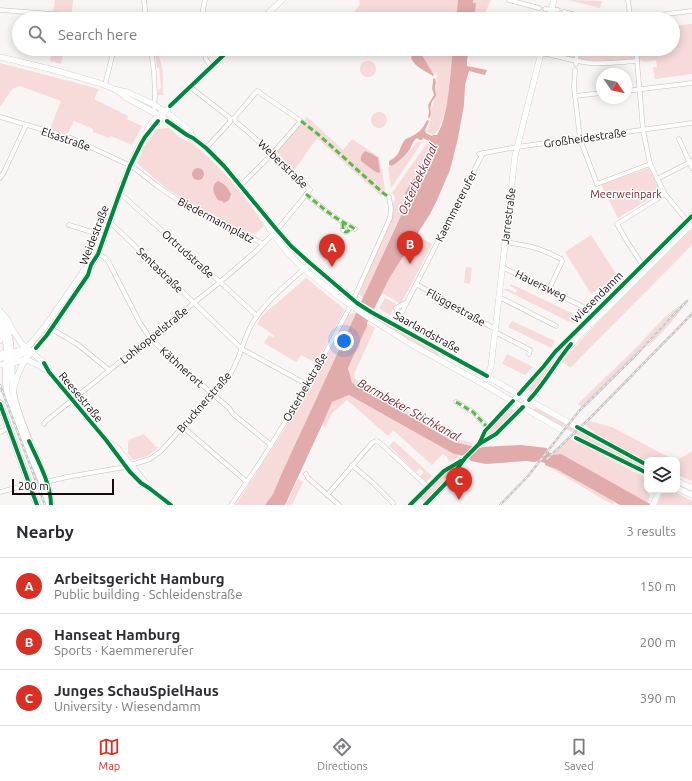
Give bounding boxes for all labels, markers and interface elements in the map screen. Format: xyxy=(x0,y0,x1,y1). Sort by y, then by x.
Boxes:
search box xyxy=(12,12,680,56)
icon: search xyxy=(26,23,48,45)
text: Search here xyxy=(58,26,137,43)
north arrow xyxy=(596,68,632,104)
street label: Elsastraße xyxy=(40,125,92,153)
street label: Großheidestraße xyxy=(543,126,627,150)
street label: Weberstraße xyxy=(256,137,310,191)
water label: Osterbekkanal xyxy=(395,141,440,217)
street label: Kaemmererufer xyxy=(433,168,480,244)
street label: Jarrestraße xyxy=(499,187,517,245)
park label: Meerweinpark xyxy=(590,188,662,200)
street label: Biedermannplatz xyxy=(176,195,256,245)
street label: Weidestraße xyxy=(77,203,111,267)
street label: Ortrudstraße xyxy=(160,228,216,280)
pin: B xyxy=(397,231,423,264)
pin: A xyxy=(319,234,345,267)
street label: Sentastraße xyxy=(134,245,186,295)
street label: Hauersweg xyxy=(513,267,569,303)
street label: Wiesendamm xyxy=(569,269,625,325)
street label: Flüggestraße xyxy=(425,286,487,328)
street label: Lohkoppelstraße xyxy=(118,304,190,366)
street label: Saarlandstraße xyxy=(392,309,462,355)
your location xyxy=(334,331,354,351)
street label: Käthnerort xyxy=(158,344,207,390)
street label: Osterbekstraße xyxy=(280,350,330,424)
street label: Brucknerstraße xyxy=(174,369,234,435)
street label: Reesestraße xyxy=(57,370,105,424)
water label: Barmbeker Stichkanal xyxy=(356,376,463,443)
map controls xyxy=(644,457,680,493)
button: layers xyxy=(644,457,680,493)
pin: C xyxy=(446,467,472,500)
scale bar xyxy=(12,477,114,496)
text: 200 m xyxy=(18,480,49,492)
text: Nearby xyxy=(16,522,74,541)
text: 3 results xyxy=(626,524,676,538)
text: Arbeitsgericht Hamburg xyxy=(54,570,225,587)
text: A xyxy=(24,579,34,593)
text: 150 m xyxy=(640,579,676,593)
text: Public building · Schleidenstraße xyxy=(54,587,242,601)
text: Hanseat Hamburg xyxy=(54,626,180,643)
text: B xyxy=(25,635,33,649)
text: 200 m xyxy=(640,635,676,649)
text: Sports · Kaemmererufer xyxy=(54,643,194,657)
text: Junges SchauSpielHaus xyxy=(54,682,219,699)
text: C xyxy=(25,691,33,705)
text: 390 m xyxy=(640,691,676,705)
text: University · Wiesendamm xyxy=(54,699,201,713)
tab: Map xyxy=(98,736,120,772)
tab: Directions xyxy=(317,736,368,772)
tab: Saved xyxy=(564,736,594,772)

